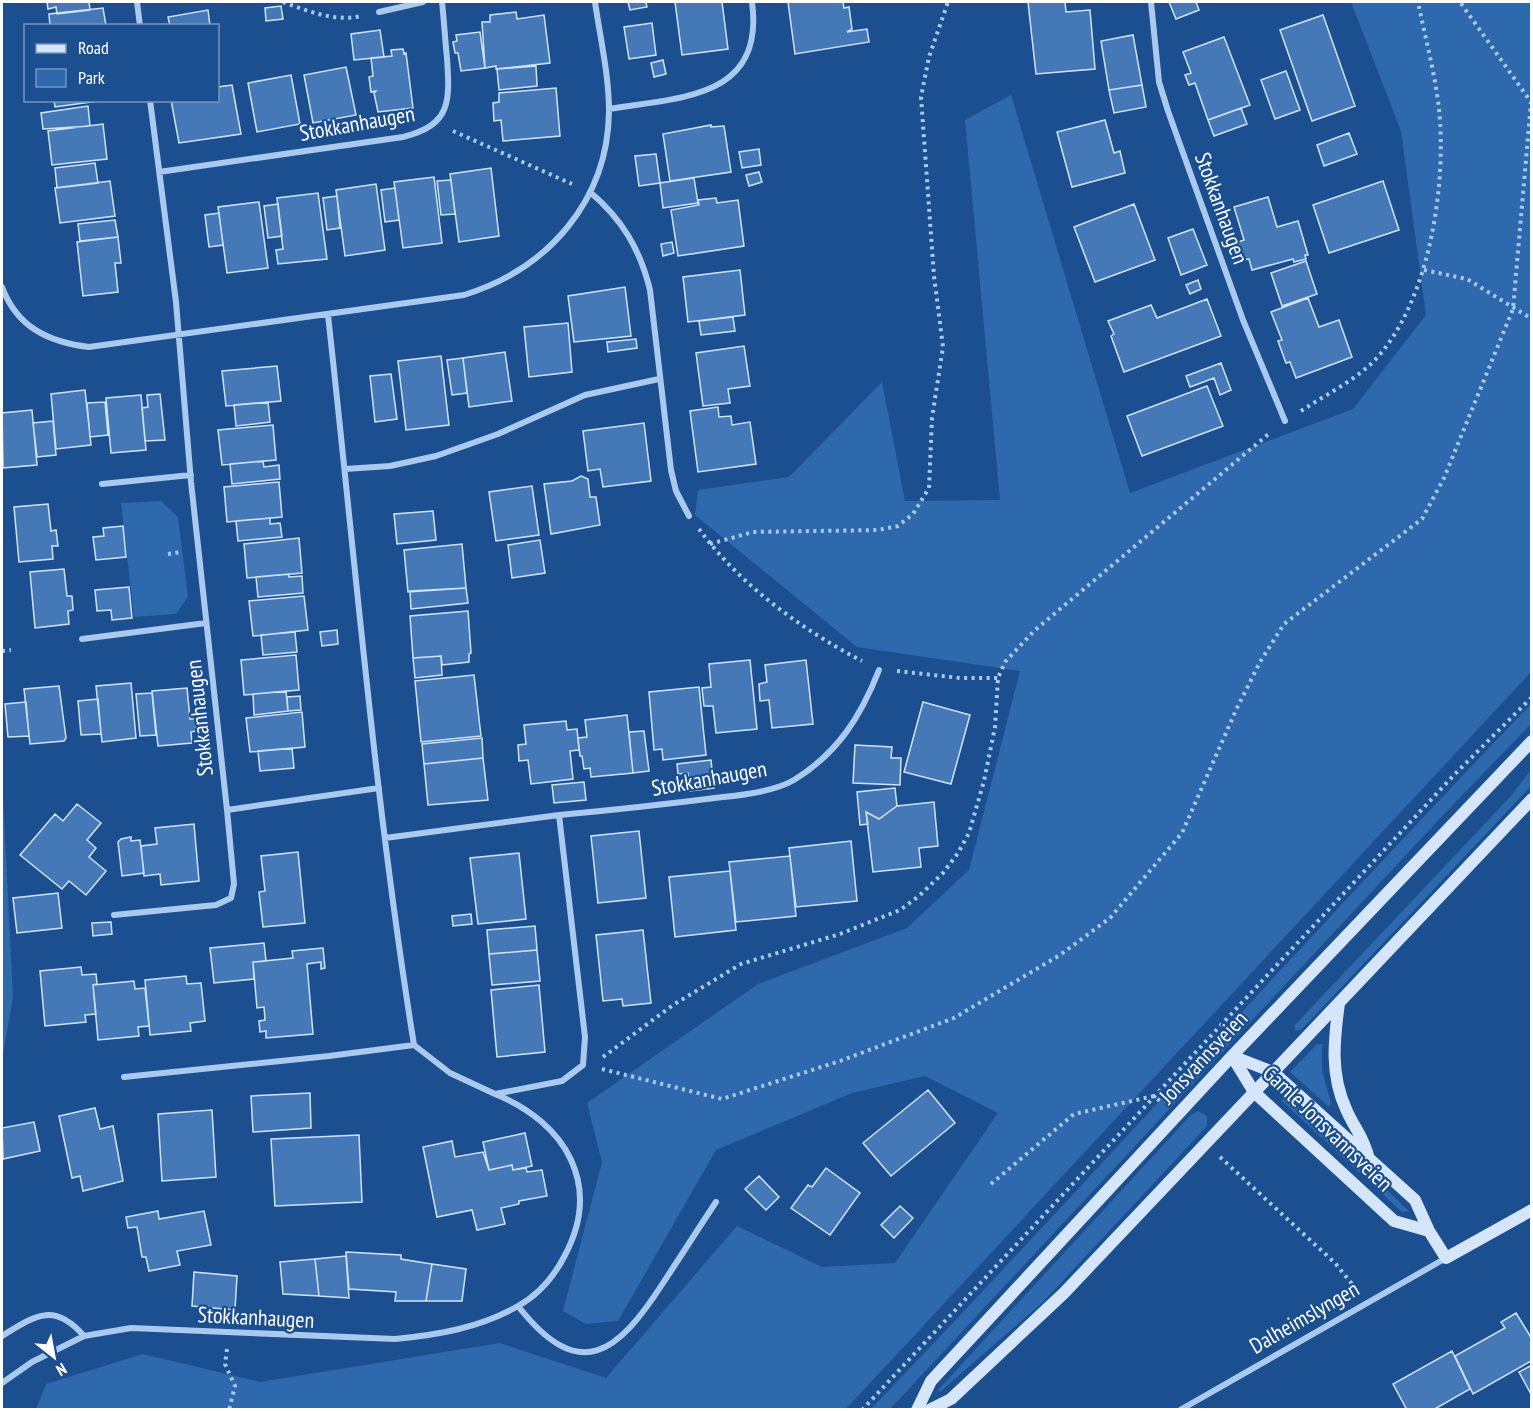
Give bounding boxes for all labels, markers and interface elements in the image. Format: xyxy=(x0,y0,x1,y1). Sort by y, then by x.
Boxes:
legend xyxy=(24,24,219,102)
text: Road xyxy=(78,36,109,59)
text: Park xyxy=(78,66,105,89)
street label: Stokkanhaugen xyxy=(297,99,417,147)
street label: Stokkanhaugen xyxy=(1189,148,1255,268)
street label: Stokkanhaugen xyxy=(179,659,219,777)
street label: Stokkanhaugen xyxy=(649,754,769,802)
street label: Jonsvannsveien xyxy=(1152,1005,1253,1110)
street label: Gamle Jonsvannsveien xyxy=(1257,1059,1399,1197)
street label: Dalheimslyngen xyxy=(1244,1274,1364,1360)
street label: Stokkanhaugen xyxy=(197,1300,315,1334)
north arrow xyxy=(24,1327,84,1387)
text: N xyxy=(53,1359,71,1381)

